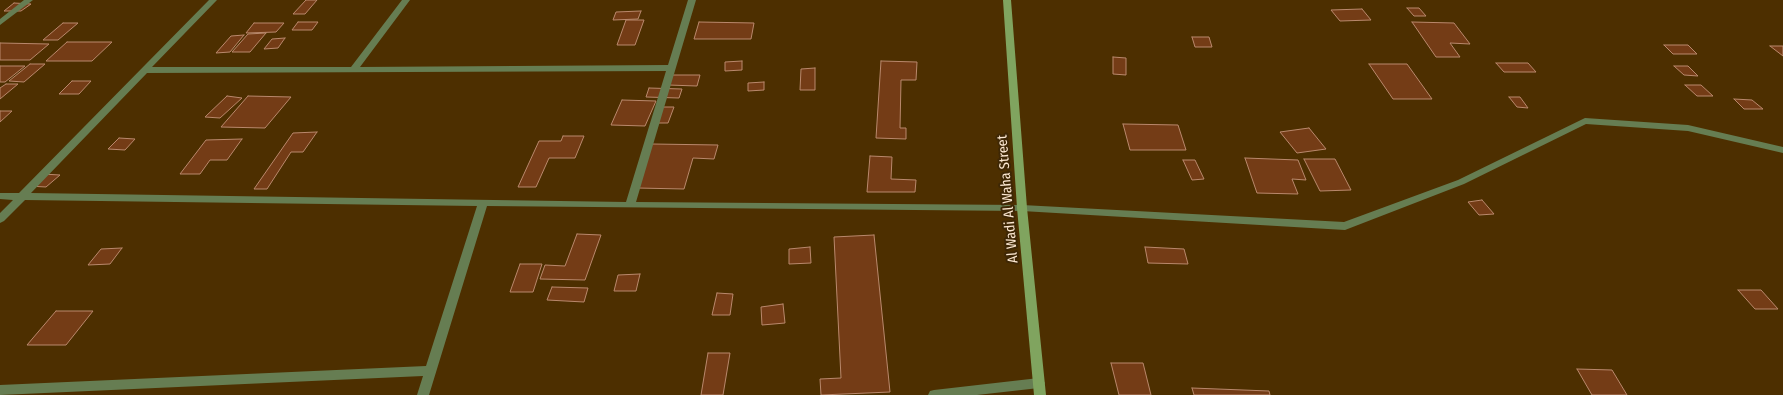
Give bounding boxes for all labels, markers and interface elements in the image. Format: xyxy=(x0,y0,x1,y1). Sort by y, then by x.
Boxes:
street label: Al Wadi Al Waha Street xyxy=(994,134,1022,264)

